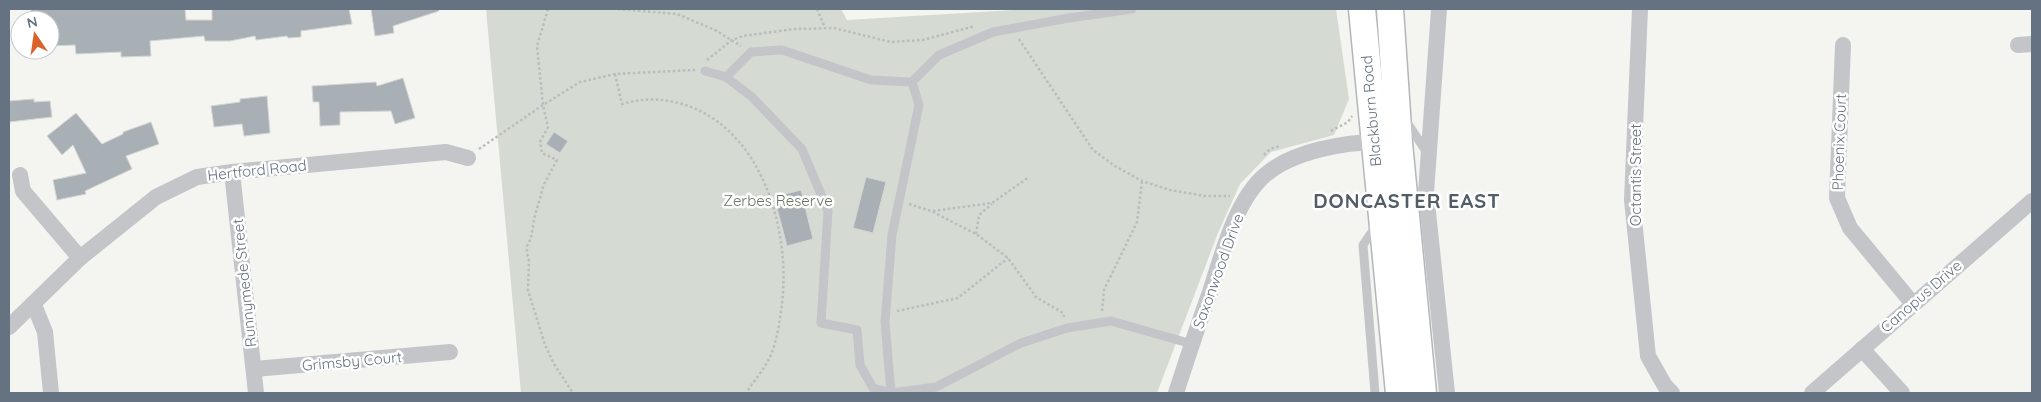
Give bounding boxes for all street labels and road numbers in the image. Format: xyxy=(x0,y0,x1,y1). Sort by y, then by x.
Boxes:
street label: Blackburn Road xyxy=(1357,55,1385,167)
street label: Phoenix Court xyxy=(1828,93,1850,191)
street label: Octantis Street xyxy=(1626,124,1645,226)
street label: Hertford Road xyxy=(207,155,307,185)
street label: Saxonwood Drive xyxy=(1188,211,1248,331)
street label: Runnymede Street xyxy=(228,218,260,348)
street label: Canopus Drive xyxy=(1876,256,1966,336)
street label: Grimsby Court xyxy=(301,347,403,375)

